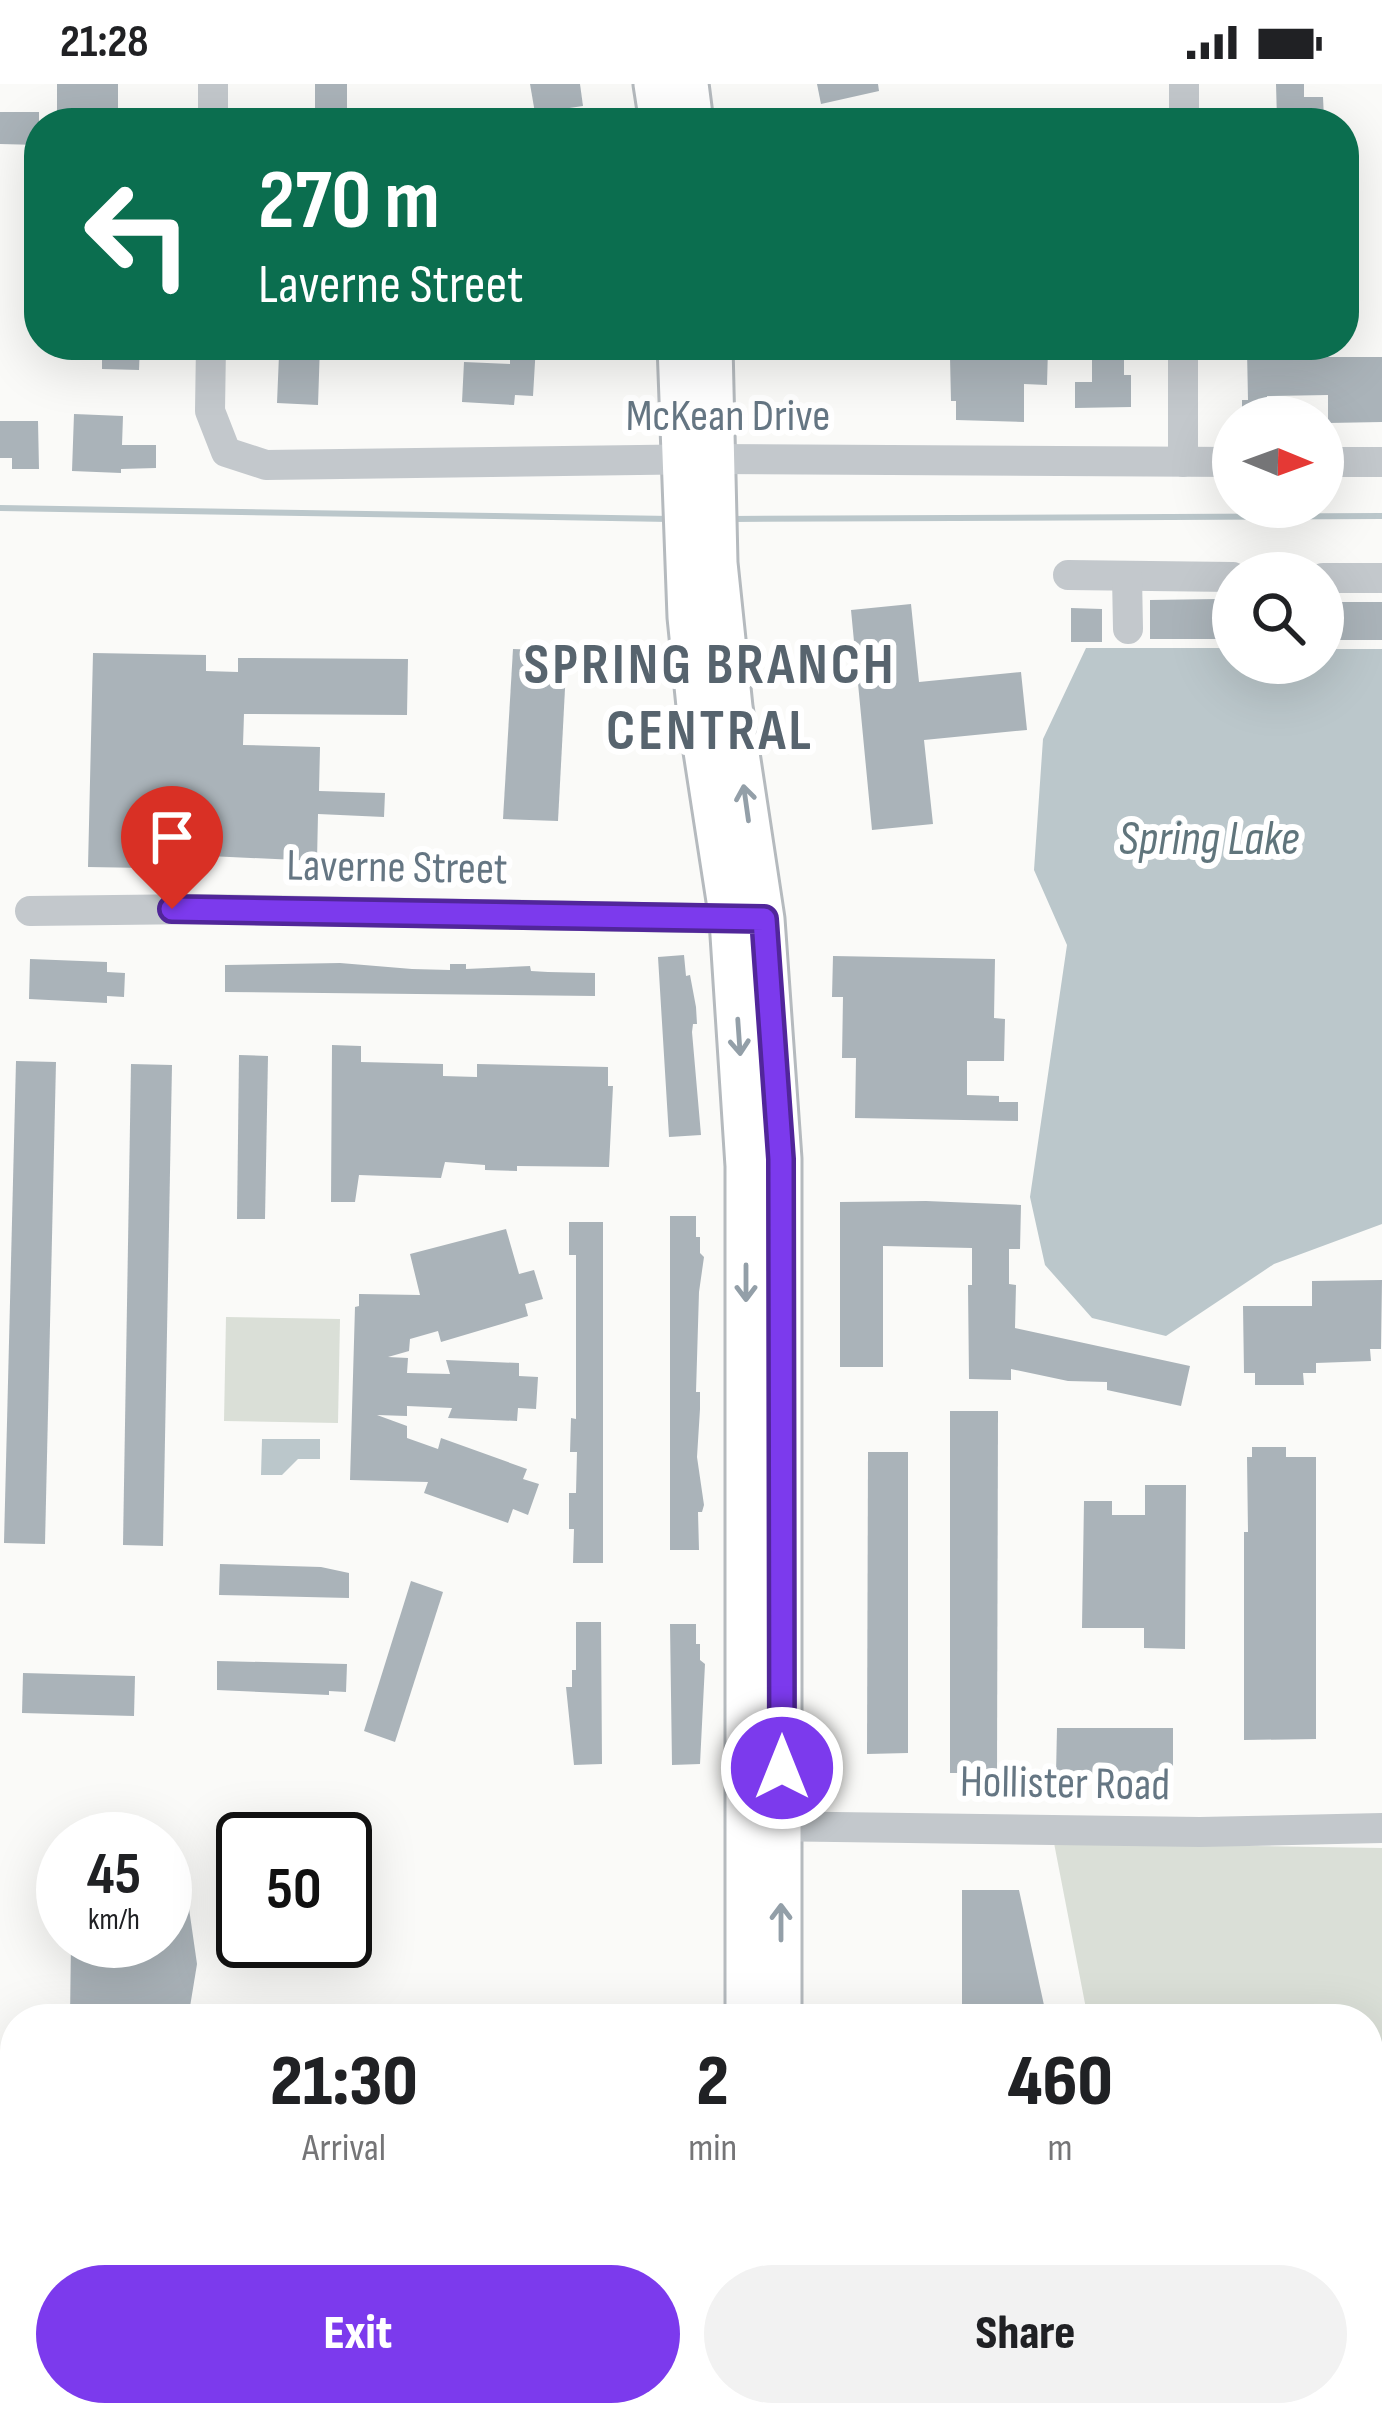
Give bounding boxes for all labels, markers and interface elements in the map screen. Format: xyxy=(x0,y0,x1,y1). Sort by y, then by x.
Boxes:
text: 21:28 xyxy=(60,15,148,70)
text: 270 m xyxy=(258,151,440,252)
icon: left xyxy=(60,156,216,312)
text: Laverne Street xyxy=(258,253,523,318)
street label: McKean Drive xyxy=(626,389,830,444)
north arrow xyxy=(1212,396,1344,528)
map controls xyxy=(1212,396,1344,684)
button: search xyxy=(1212,552,1344,684)
district label: SPRING BRANCH CENTRAL xyxy=(524,632,896,766)
one-way arrow xyxy=(734,785,757,824)
pin xyxy=(121,786,223,909)
icon: arrive xyxy=(139,804,205,870)
water label: Spring Lake xyxy=(1118,811,1300,868)
street label: Laverne Street xyxy=(286,839,508,897)
one-way arrow xyxy=(728,1017,751,1056)
one-way arrow xyxy=(735,1263,757,1302)
position arrow xyxy=(719,1705,845,1831)
street label: Hollister Road xyxy=(959,1755,1171,1813)
speed limit sign: 50 xyxy=(216,1812,372,1968)
text: 45 xyxy=(87,1839,141,1911)
text: km/h xyxy=(88,1902,140,1938)
one-way arrow xyxy=(770,1903,792,1942)
text: 21:30 xyxy=(270,2039,418,2126)
text: 2 xyxy=(696,2039,729,2126)
text: 460 xyxy=(1007,2039,1113,2126)
text: Arrival xyxy=(302,2125,386,2172)
text: min xyxy=(688,2125,737,2172)
text: m xyxy=(1048,2125,1073,2172)
button: Exit xyxy=(36,2265,680,2403)
button: Share xyxy=(704,2265,1347,2403)

